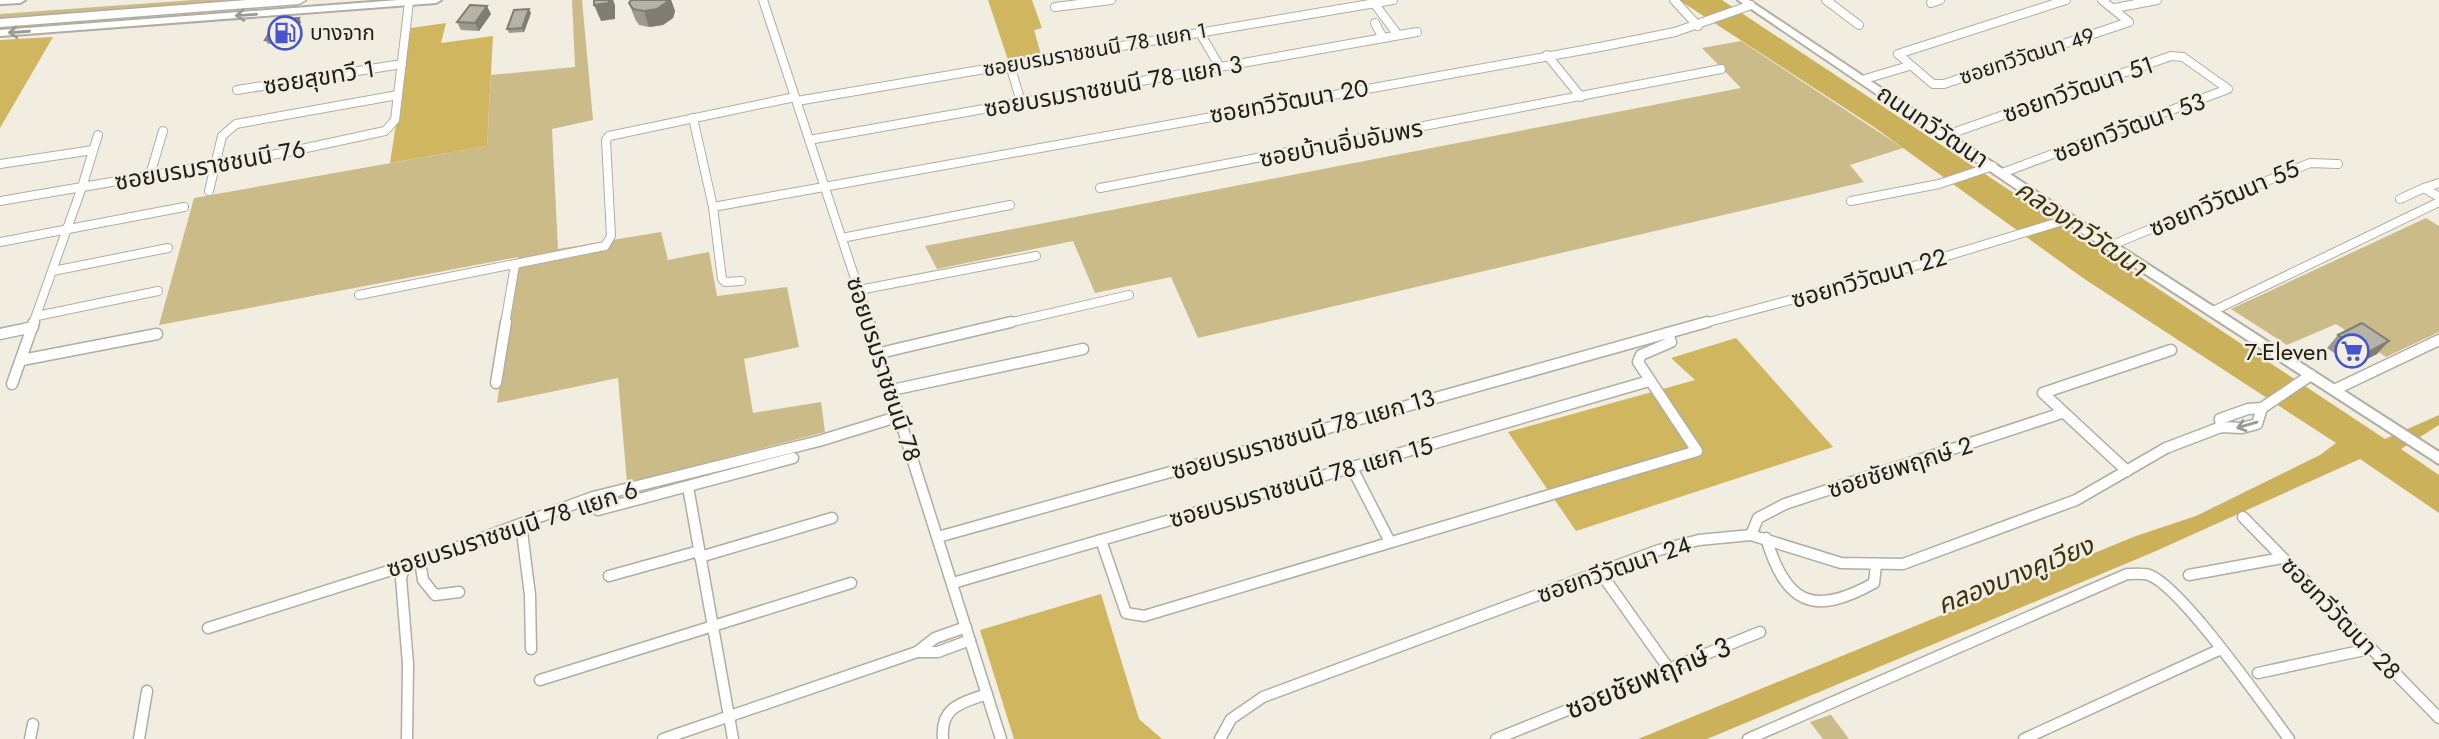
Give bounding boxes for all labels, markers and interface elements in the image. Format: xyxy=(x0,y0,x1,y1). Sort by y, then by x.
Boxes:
one-way arrow xyxy=(235,8,258,21)
fuel station icon: บางจาก xyxy=(266,14,304,52)
street label: ซอยบรมราชชนนี 78 แยก 1 xyxy=(981,16,1209,84)
place label: บางจาก xyxy=(310,18,375,48)
street label: ซอยทวีวัฒนา 49 xyxy=(1955,20,2099,92)
one-way arrow xyxy=(8,26,31,39)
street label: ซอยบรมราชชนนี 78 แยก 3 xyxy=(981,46,1245,126)
street label: ซอยทวีวัฒนา 51 xyxy=(1998,47,2158,131)
street label: ซอยสุขทวี 1 xyxy=(261,51,377,103)
street label: ซอยทวีวัฒนา 20 xyxy=(1207,70,1371,132)
street label: ถนนทวีวัฒนา xyxy=(1870,76,1996,176)
street label: ซอยทวีวัฒนา 53 xyxy=(2048,83,2210,171)
street label: ซอยบ้านอิ่มอัมพร xyxy=(1256,110,1426,176)
street label: ซอยบรมราชชนนี 76 xyxy=(112,131,308,199)
street label: ซอยทวีวัฒนา 55 xyxy=(2144,151,2304,245)
water label: คลองทวีวัฒนา xyxy=(2008,170,2155,287)
street label: ซอยทวีวัฒนา 22 xyxy=(1787,239,1951,317)
street label: ซอยบรมราชชนนี 78 xyxy=(838,272,930,466)
supermarket icon: 7-Eleven xyxy=(2333,332,2371,370)
place label: 7-Eleven xyxy=(2244,334,2328,369)
street label: ซอยบรมราชชนนี 78 แยก 13 xyxy=(1167,380,1439,488)
one-way arrow xyxy=(2237,419,2259,432)
street label: ซอยชัยพฤกษ์ 2 xyxy=(1823,427,1977,507)
street label: ซอยบรมราชชนนี 78 แยก 15 xyxy=(1165,428,1437,536)
street label: ซอยบรมราชชนนี 78 แยก 6 xyxy=(382,472,642,586)
street label: ซอยทวีวัฒนา 24 xyxy=(1532,526,1696,612)
water label: คลองบางคูเวียง xyxy=(1931,526,2100,624)
street label: ซอยทวีวัฒนา 28 xyxy=(2273,548,2409,688)
street label: ซอยชัยพฤกษ์ 3 xyxy=(1559,626,1737,730)

